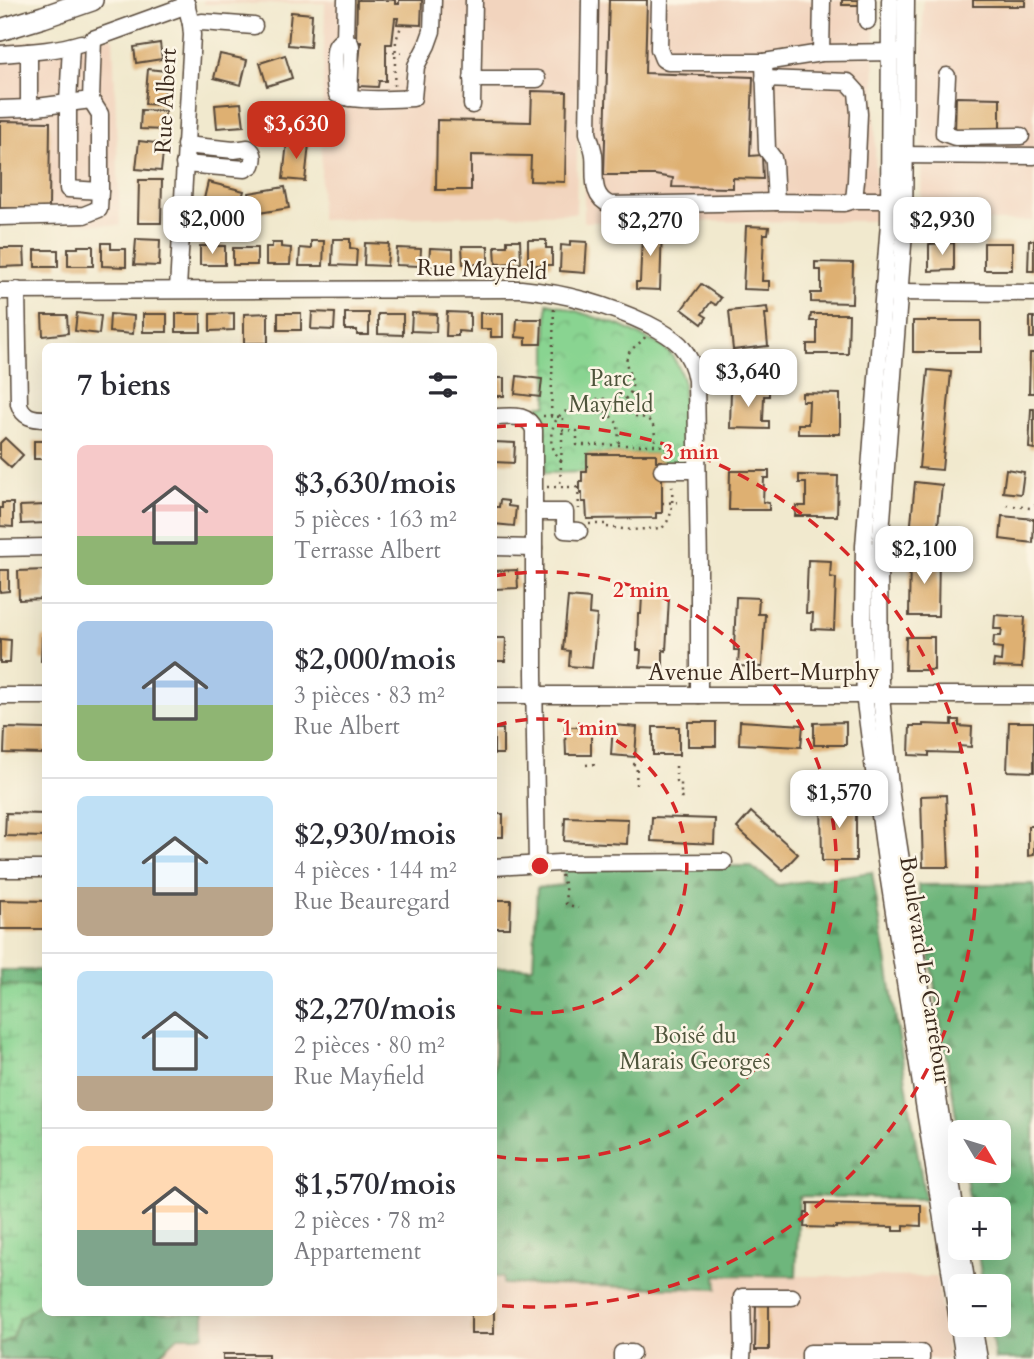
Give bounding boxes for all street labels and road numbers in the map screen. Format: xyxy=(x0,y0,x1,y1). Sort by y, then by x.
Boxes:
street label: Rue Albert xyxy=(147,47,184,155)
street label: Rue Mayfield xyxy=(416,252,548,287)
street label: Avenue Albert-Murphy xyxy=(648,657,880,688)
street label: Boulevard Le Carrefour xyxy=(892,854,959,1087)

